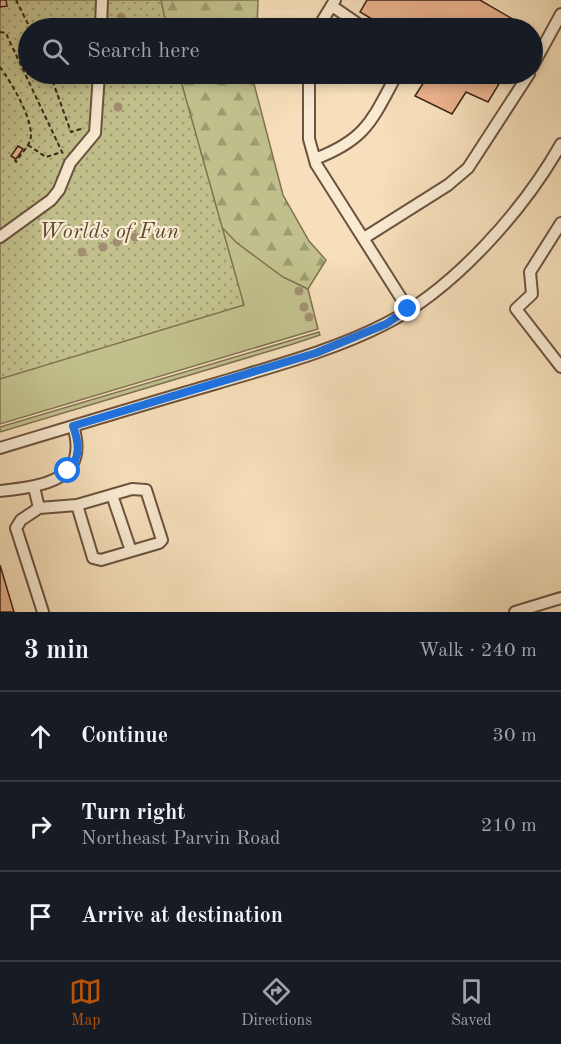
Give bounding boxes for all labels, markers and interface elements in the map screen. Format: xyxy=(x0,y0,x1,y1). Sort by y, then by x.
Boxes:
search box xyxy=(18,18,543,84)
icon: search xyxy=(39,35,72,68)
text: Search here xyxy=(87,40,200,62)
park label: Worlds of Fun xyxy=(39,221,180,243)
route end xyxy=(394,295,420,321)
route start xyxy=(54,457,80,483)
text: 3 min xyxy=(24,638,89,664)
text: Walk · 240 m xyxy=(418,641,537,661)
icon: ahead xyxy=(24,720,57,753)
text: Continue xyxy=(81,725,168,747)
text: 30 m xyxy=(492,726,537,746)
text: Turn right xyxy=(81,802,185,824)
icon: right xyxy=(24,810,57,843)
text: 210 m xyxy=(481,816,537,836)
text: Northeast Parvin Road xyxy=(81,829,281,849)
icon: arrive xyxy=(24,900,57,933)
text: Arrive at destination xyxy=(81,905,283,927)
tab: Map xyxy=(69,975,102,1031)
tab: Directions xyxy=(241,975,312,1031)
tab: Saved xyxy=(451,975,492,1031)

